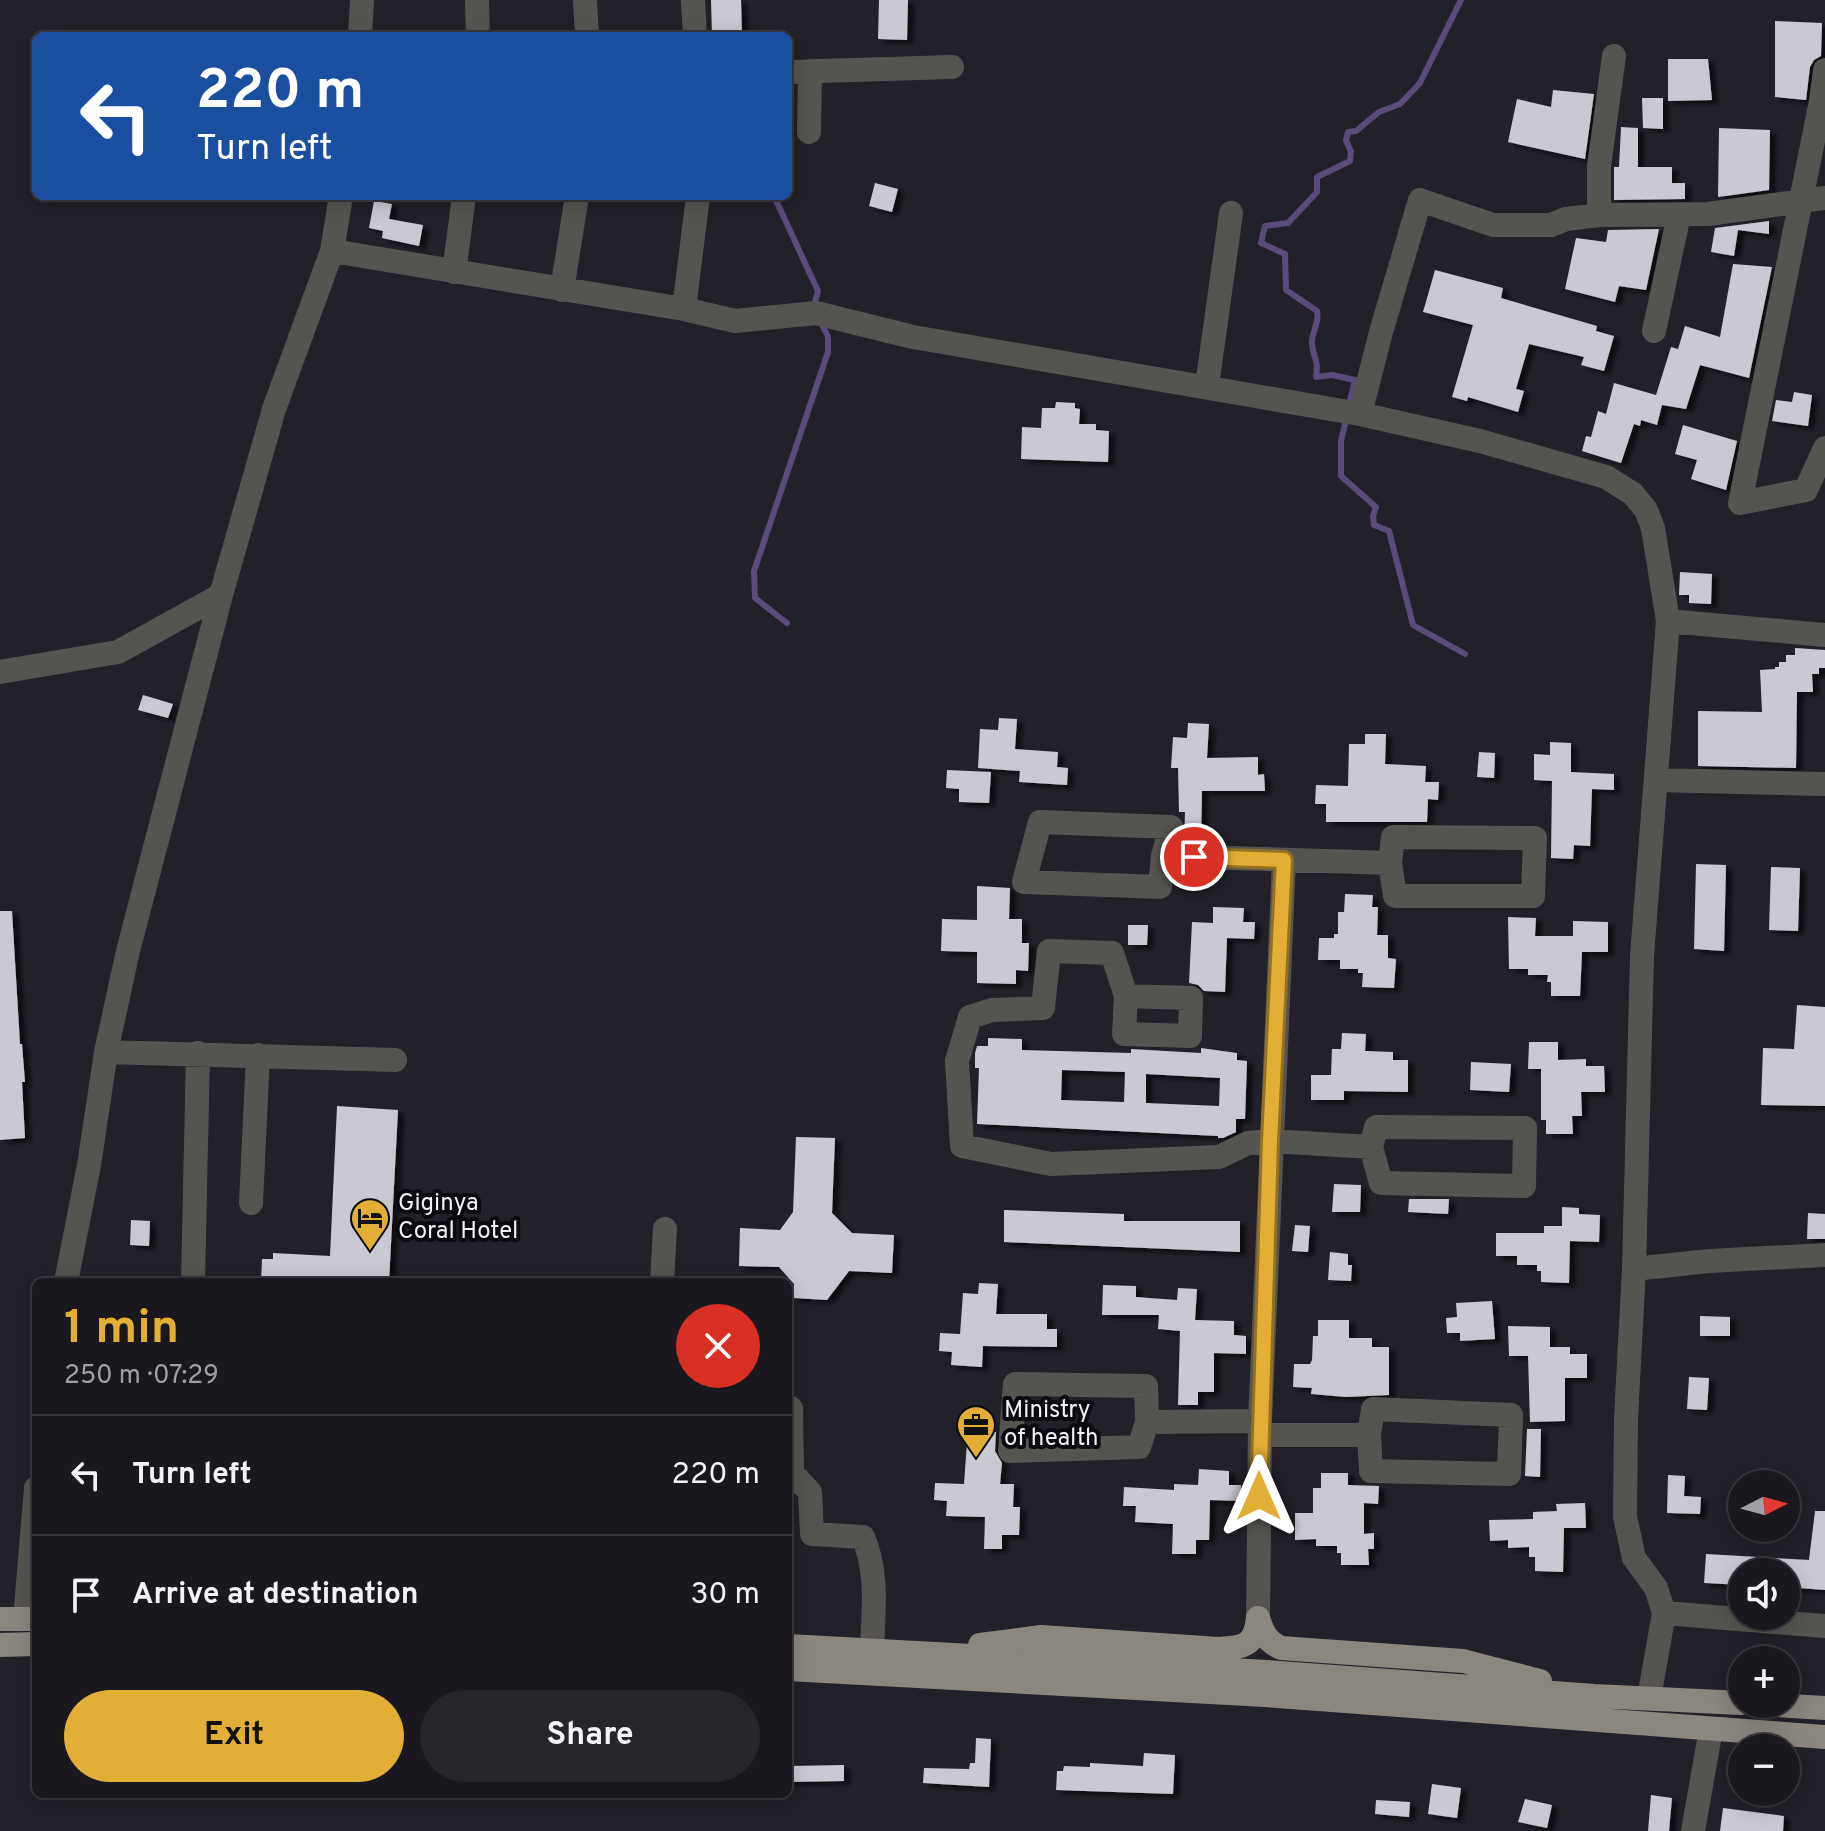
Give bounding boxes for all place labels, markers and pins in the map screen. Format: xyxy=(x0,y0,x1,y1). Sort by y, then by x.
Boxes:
pin xyxy=(1160,823,1228,891)
place label: Giginya Coral Hotel xyxy=(398,1189,518,1247)
hotel icon: Giginya Coral Hotel xyxy=(349,1197,391,1252)
place label: Ministry of health xyxy=(1004,1396,1099,1454)
office icon: Ministry of health xyxy=(955,1404,997,1459)

